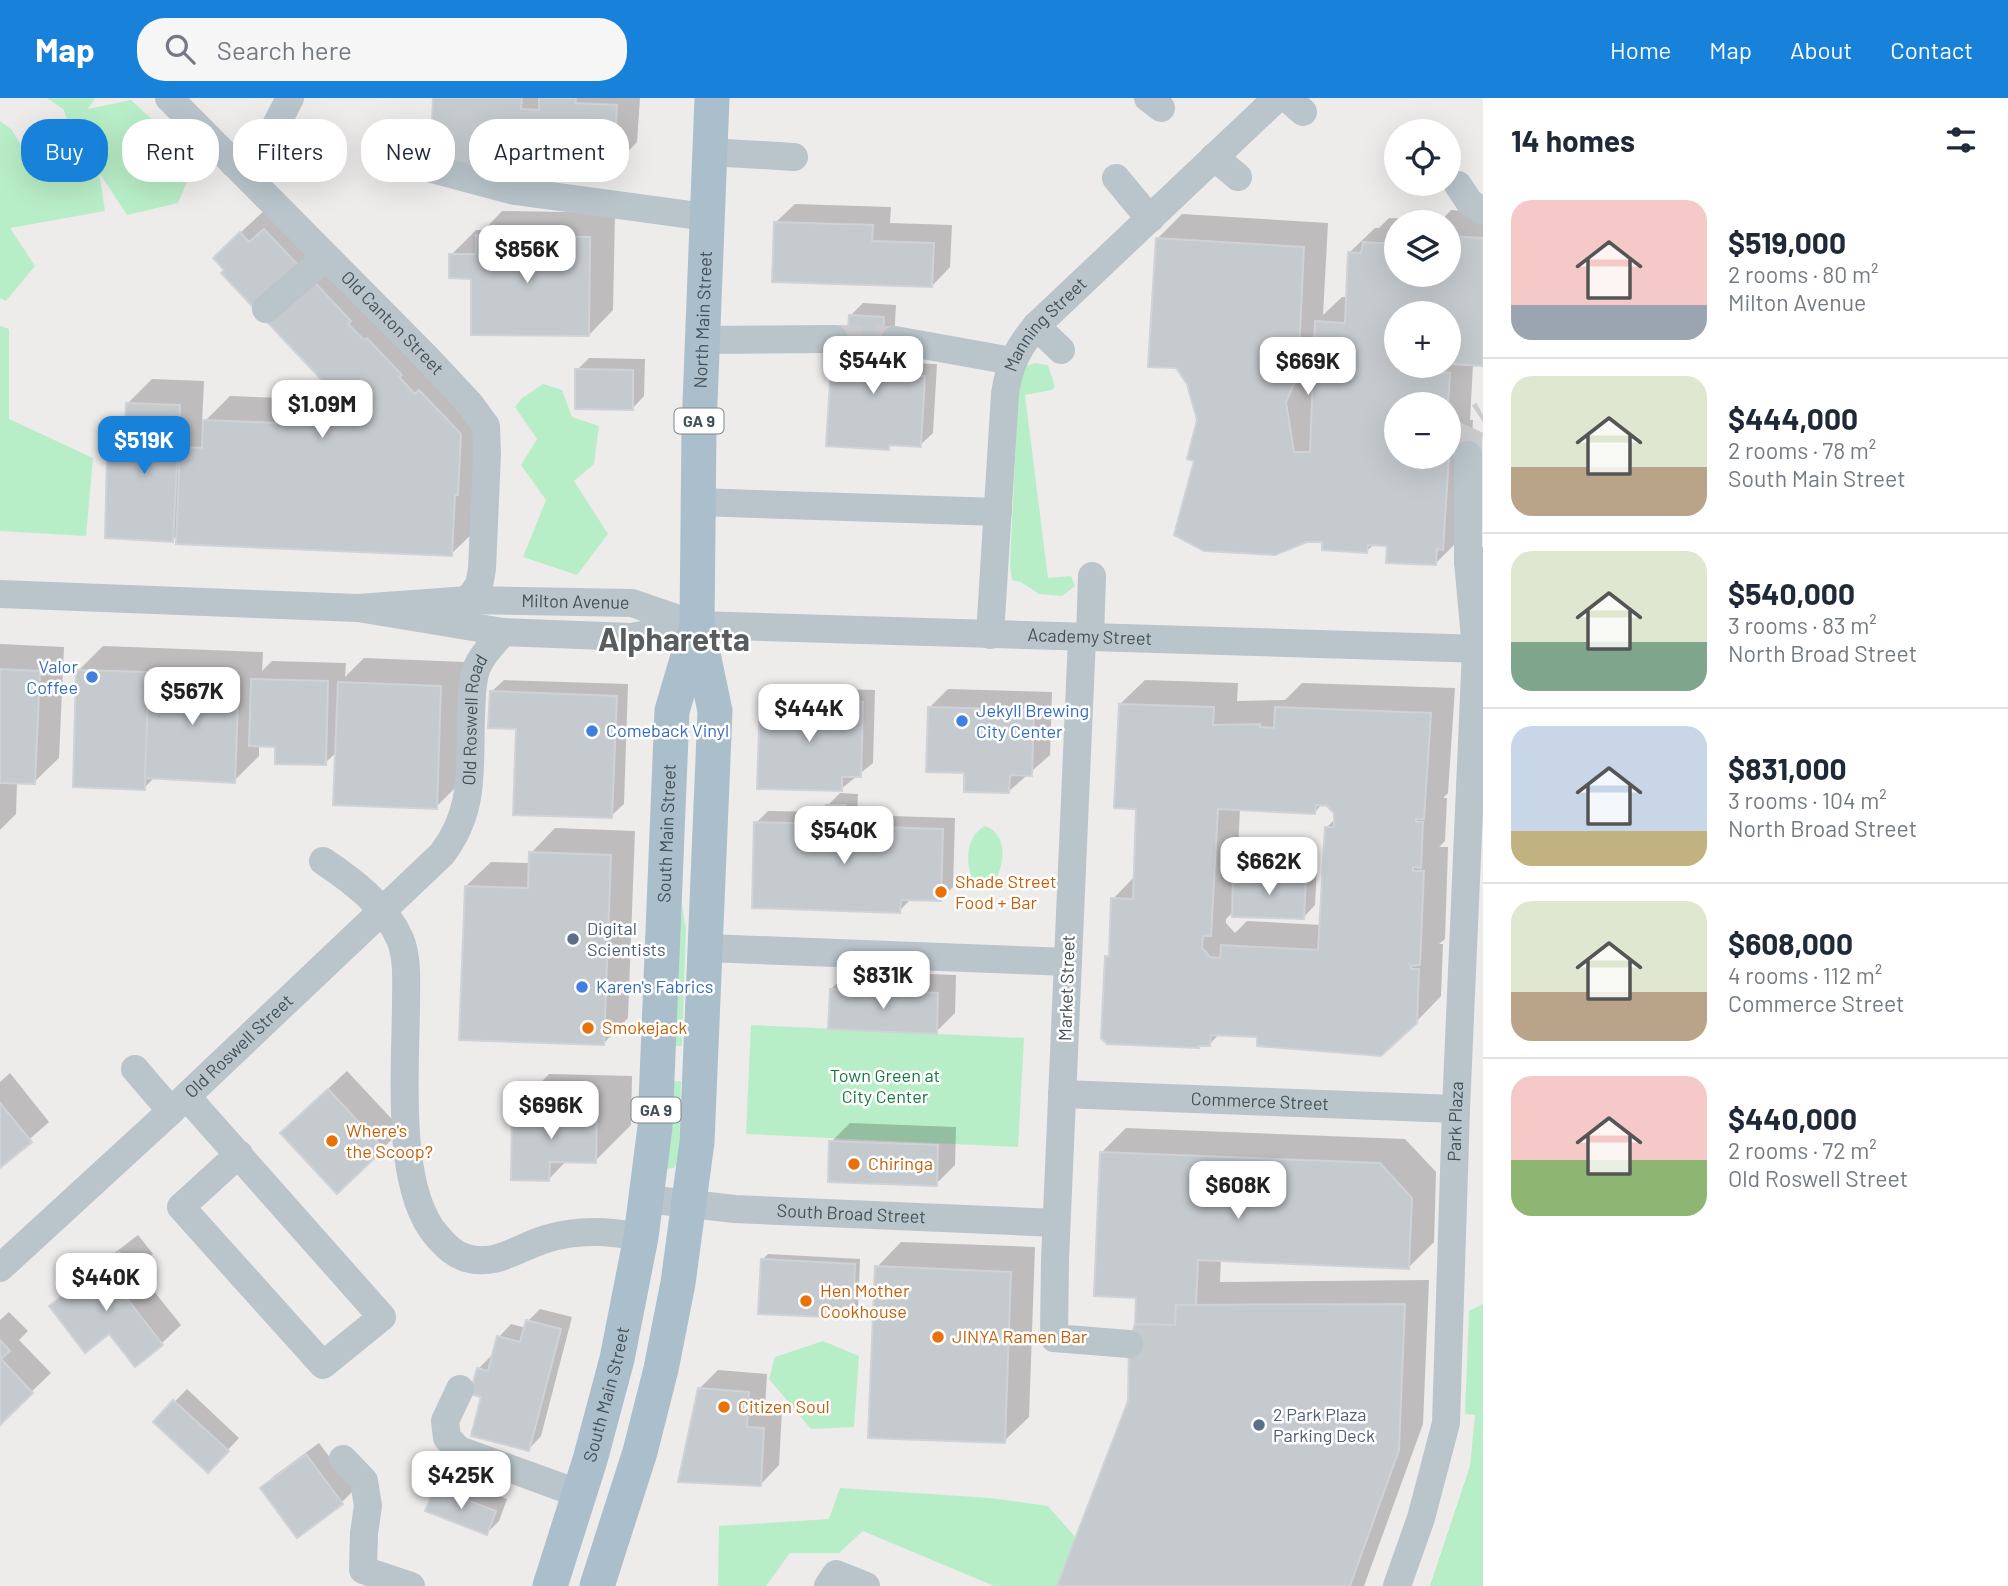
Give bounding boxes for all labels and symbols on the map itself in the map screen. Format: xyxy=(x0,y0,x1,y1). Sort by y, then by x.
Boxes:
pin: $856K xyxy=(478,226,576,285)
street label: North Main Street xyxy=(689,250,716,389)
street label: Old Canton Street xyxy=(337,266,449,379)
street label: Manning Street xyxy=(999,272,1091,374)
pin: $544K xyxy=(824,336,922,396)
pin: $669K xyxy=(1259,338,1357,397)
pin: $1.09M xyxy=(265,380,379,440)
road number: GA 9 xyxy=(674,408,724,434)
pin: $519K xyxy=(95,416,193,476)
street label: Milton Avenue xyxy=(521,589,630,613)
district label: Alpharetta xyxy=(598,619,750,657)
street label: Academy Street xyxy=(1027,623,1152,649)
street label: Old Roswell Road xyxy=(457,650,492,786)
place label: Valor Coffee xyxy=(26,655,78,698)
pin: $567K xyxy=(143,668,241,727)
marker: Valor Coffee xyxy=(84,669,100,685)
pin: $444K xyxy=(760,684,858,744)
place label: Jekyll Brewing City Center xyxy=(976,699,1089,742)
marker: Jekyll Brewing City Center xyxy=(954,713,970,729)
place label: Comeback Vinyl xyxy=(606,719,729,741)
marker: Comeback Vinyl xyxy=(584,723,600,739)
street label: South Main Street xyxy=(652,763,680,903)
pin: $540K xyxy=(795,806,893,866)
pin: $662K xyxy=(1220,838,1318,897)
place label: Shade Street Food + Bar xyxy=(955,870,1057,913)
marker: Shade Street Food + Bar xyxy=(933,884,949,900)
place label: Digital Scientists xyxy=(587,917,666,960)
marker: Digital Scientists xyxy=(565,931,581,947)
street label: Market Street xyxy=(1053,935,1079,1041)
pin: $831K xyxy=(834,951,932,1011)
place label: Karen's Fabrics xyxy=(596,975,713,997)
marker: Karen's Fabrics xyxy=(574,979,590,995)
street label: Old Roswell Street xyxy=(180,989,297,1102)
place label: Smokejack xyxy=(602,1016,687,1038)
marker: Smokejack xyxy=(580,1020,596,1036)
park label: Town Green at City Center xyxy=(830,1064,940,1107)
street label: Park Plaza xyxy=(1442,1081,1467,1162)
pin: $696K xyxy=(502,1082,600,1141)
street label: Commerce Street xyxy=(1190,1087,1329,1114)
road number: GA 9 xyxy=(632,1098,680,1122)
place label: Where's the Scoop? xyxy=(346,1119,433,1162)
marker: Where's the Scoop? xyxy=(324,1133,340,1149)
place label: Chiringa xyxy=(868,1152,933,1174)
marker: Chiringa xyxy=(846,1156,862,1172)
pin: $608K xyxy=(1189,1162,1287,1221)
street label: South Broad Street xyxy=(776,1199,926,1227)
pin: $440K xyxy=(57,1254,155,1313)
place label: Hen Mother Cookhouse xyxy=(820,1279,910,1322)
marker: Hen Mother Cookhouse xyxy=(798,1293,814,1309)
street label: South Main Street xyxy=(578,1325,633,1464)
place label: JINYA Ramen Bar xyxy=(952,1325,1088,1347)
marker: JINYA Ramen Bar xyxy=(930,1329,946,1345)
place label: Citizen Soul xyxy=(738,1395,830,1417)
marker: Citizen Soul xyxy=(716,1399,732,1415)
place label: 2 Park Plaza Parking Deck xyxy=(1273,1403,1375,1446)
marker: 2 Park Plaza Parking Deck xyxy=(1251,1417,1267,1433)
pin: $425K xyxy=(412,1452,510,1511)

